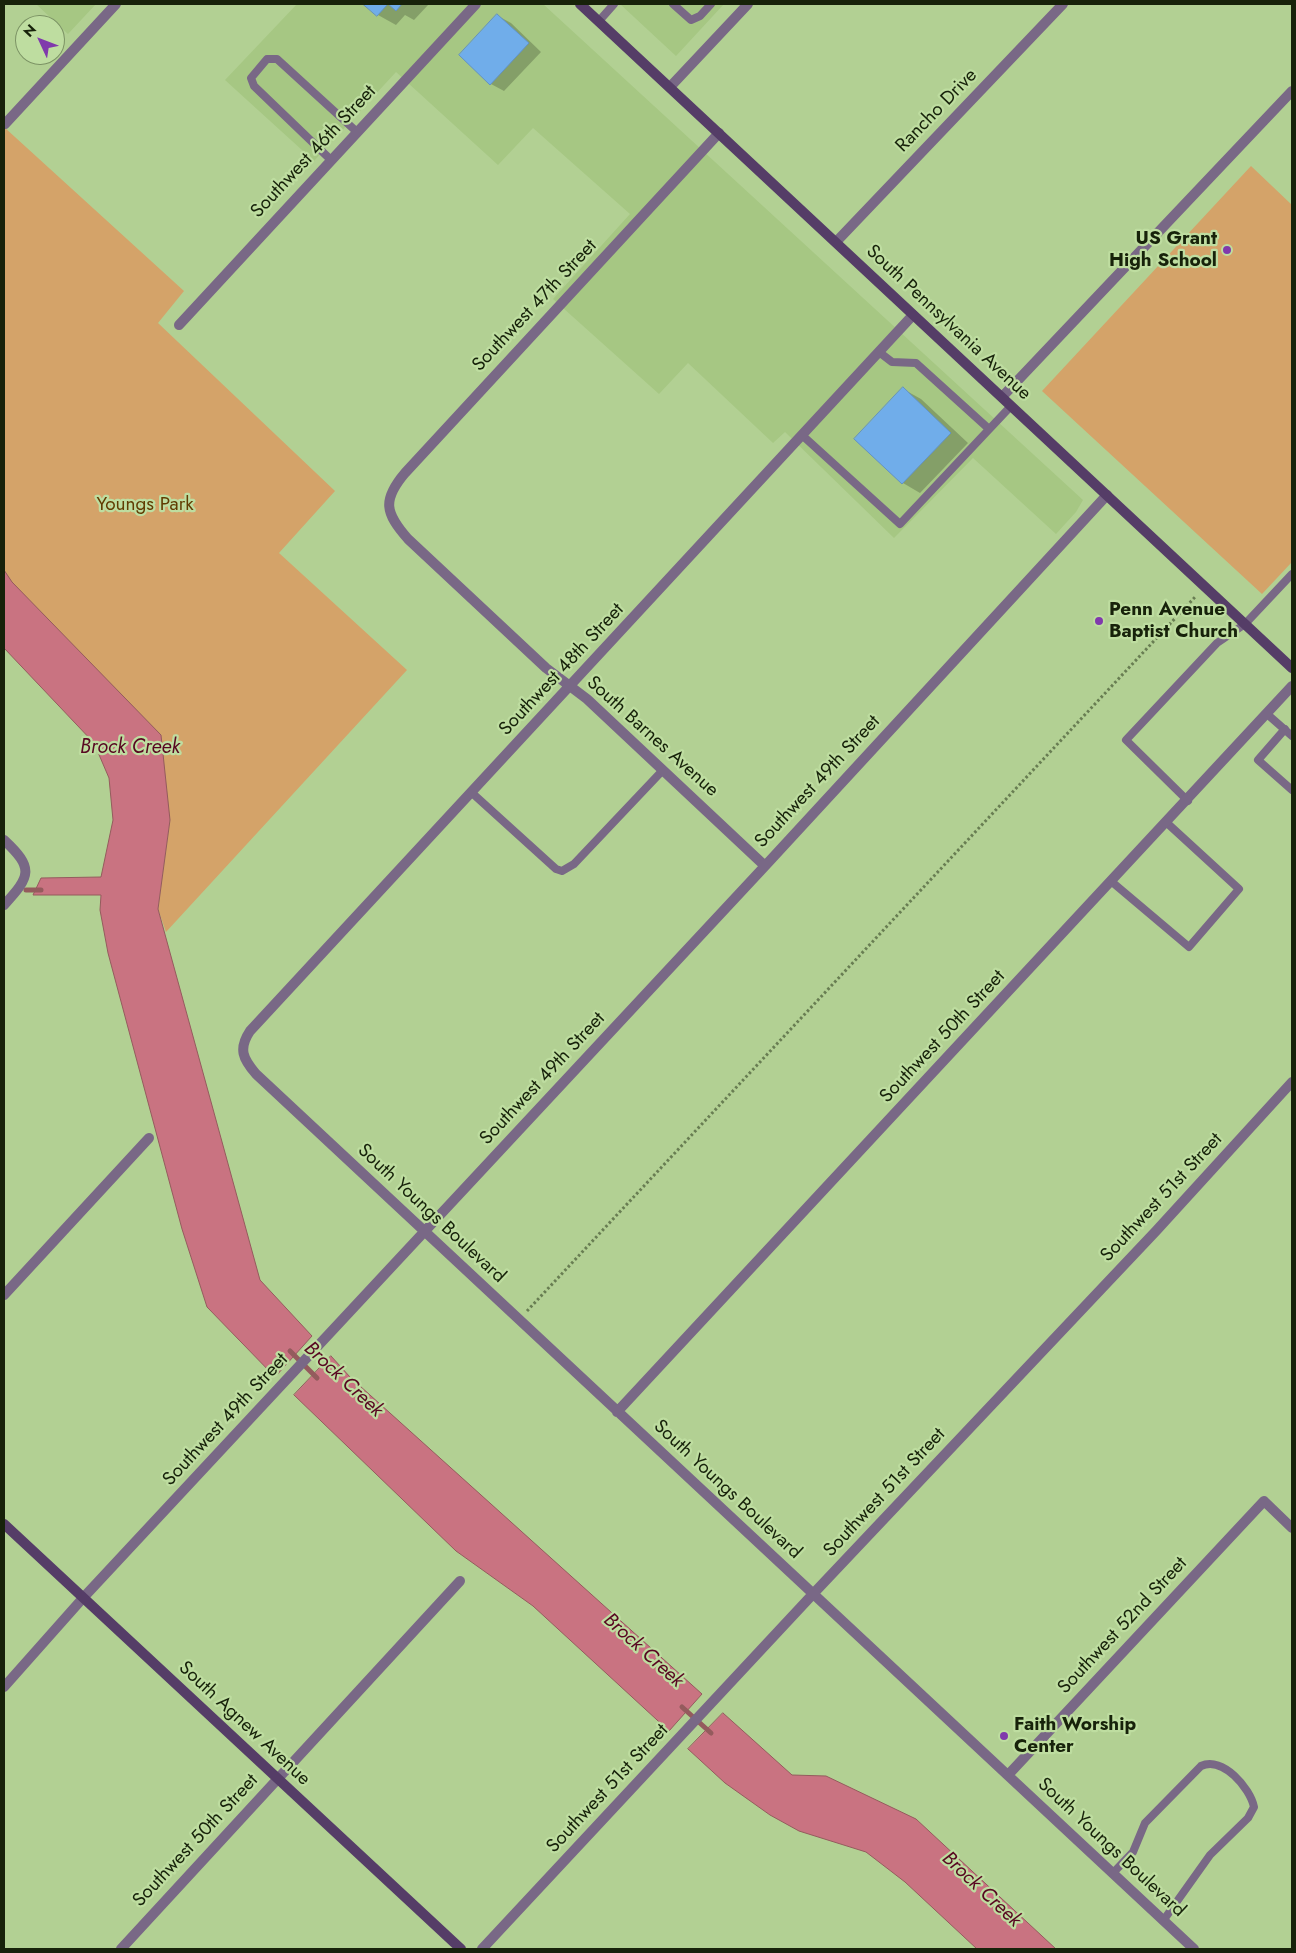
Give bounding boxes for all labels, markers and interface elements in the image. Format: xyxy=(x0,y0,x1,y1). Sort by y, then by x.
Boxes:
north arrow xyxy=(15,15,65,65)
text: N xyxy=(19,20,41,41)
street label: Rancho Drive xyxy=(892,65,982,157)
street label: Southwest 46th Street xyxy=(247,81,381,223)
place label: US Grant High School xyxy=(1109,228,1217,272)
street label: Southwest 47th Street xyxy=(468,235,602,377)
street label: South Pennsylvania Avenue xyxy=(861,241,1035,405)
marker: US Grant High School xyxy=(1221,244,1233,256)
park label: Youngs Park xyxy=(96,494,194,516)
street label: Southwest 48th Street xyxy=(495,599,629,741)
place label: Penn Avenue Baptist Church xyxy=(1109,599,1238,643)
marker: Penn Avenue Baptist Church xyxy=(1093,615,1105,627)
street label: South Barnes Avenue xyxy=(581,672,723,802)
street label: Southwest 49th Street xyxy=(751,711,885,853)
water label: Brock Creek xyxy=(80,736,180,760)
street label: Southwest 50th Street xyxy=(876,966,1010,1108)
street label: Southwest 49th Street xyxy=(476,1008,610,1150)
street label: Southwest 51st Street xyxy=(1096,1129,1228,1267)
street label: South Youngs Boulevard xyxy=(352,1140,510,1288)
water label: Brock Creek xyxy=(298,1337,388,1423)
street label: Southwest 49th Street xyxy=(159,1349,293,1491)
street label: South Youngs Boulevard xyxy=(648,1416,806,1564)
street label: Southwest 51st Street xyxy=(819,1424,951,1562)
street label: Southwest 52nd Street xyxy=(1054,1553,1192,1699)
water label: Brock Creek xyxy=(598,1609,688,1693)
street label: South Agnew Avenue xyxy=(173,1657,315,1791)
place label: Faith Worship Center xyxy=(1014,1714,1136,1758)
street label: Southwest 51st Street xyxy=(542,1720,674,1858)
marker: Faith Worship Center xyxy=(998,1730,1010,1742)
street label: Southwest 50th Street xyxy=(129,1770,263,1912)
street label: South Youngs Boulevard xyxy=(1032,1774,1190,1922)
water label: Brock Creek xyxy=(936,1847,1026,1933)

